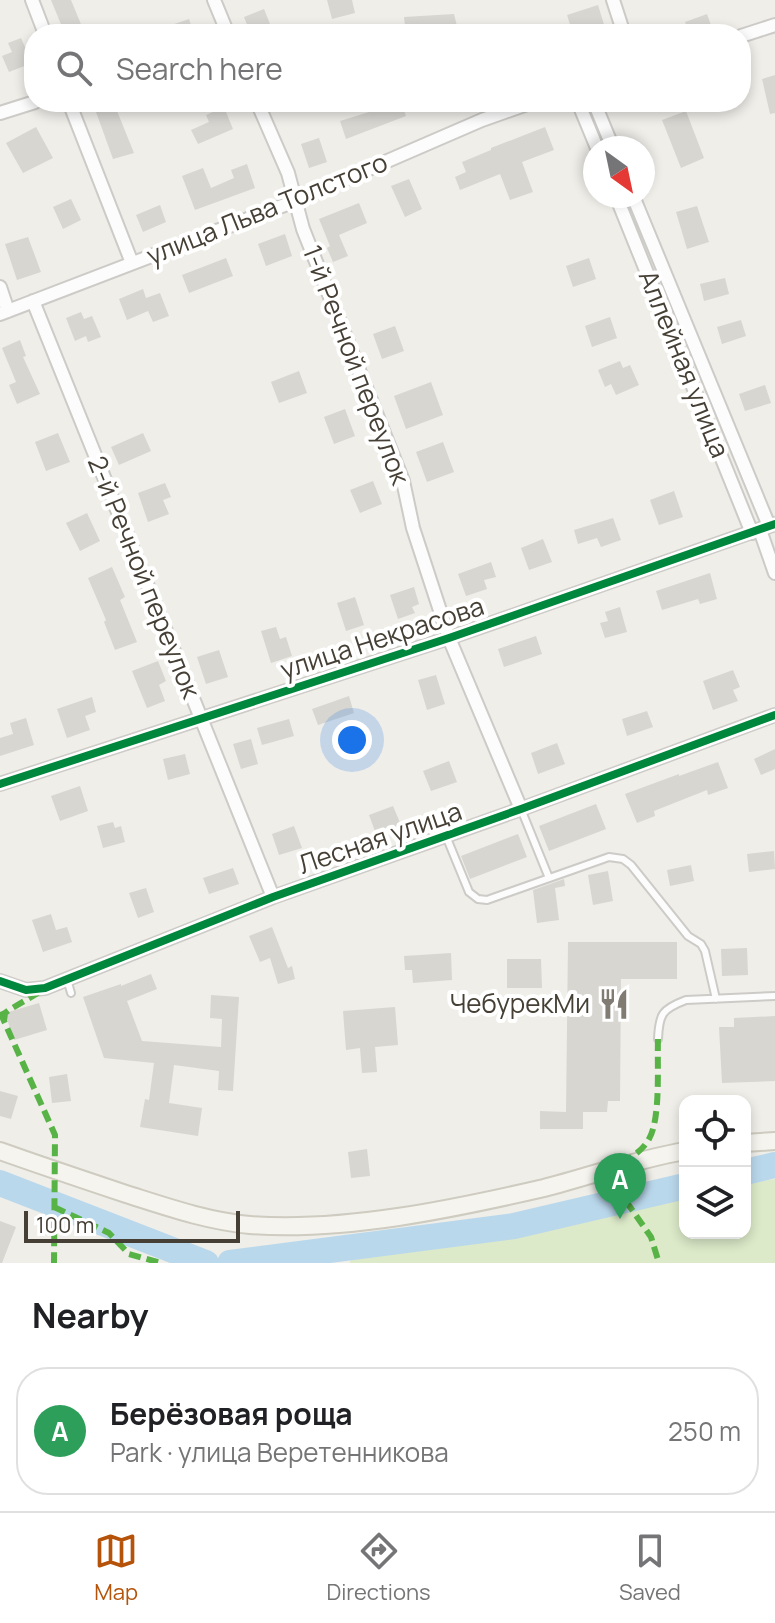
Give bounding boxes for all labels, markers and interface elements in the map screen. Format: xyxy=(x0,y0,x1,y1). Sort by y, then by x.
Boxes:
search box xyxy=(24,24,751,112)
icon: search xyxy=(52,46,96,90)
text: Search here xyxy=(116,48,283,89)
north arrow xyxy=(583,136,655,208)
street label: улица Льва Толстого xyxy=(141,143,393,273)
street label: 1-й Речной переулок xyxy=(295,240,420,490)
street label: Аллейная улица xyxy=(631,265,739,463)
street label: 2-й Речной переулок xyxy=(80,450,210,704)
street label: улица Некрасова xyxy=(275,587,488,687)
your location xyxy=(332,720,372,760)
street label: Лесная улица xyxy=(293,792,466,882)
place label: ЧебурекМи xyxy=(450,985,590,1021)
restaurant icon: ЧебурекМи xyxy=(597,987,631,1021)
map controls xyxy=(679,1095,751,1239)
button: locate xyxy=(679,1095,751,1167)
pin: A xyxy=(594,1153,646,1219)
button: layers xyxy=(679,1167,751,1239)
scale bar xyxy=(24,1207,240,1243)
text: 100 m xyxy=(36,1210,94,1240)
text: Nearby xyxy=(32,1292,148,1338)
text: Берёзовая роща xyxy=(110,1393,353,1434)
text: A xyxy=(51,1413,69,1449)
text: 250 m xyxy=(668,1413,741,1449)
text: Park · улица Веретенникова xyxy=(110,1434,449,1470)
tab: Map xyxy=(94,1529,138,1607)
tab: Directions xyxy=(326,1529,431,1607)
tab: Saved xyxy=(619,1529,681,1607)

